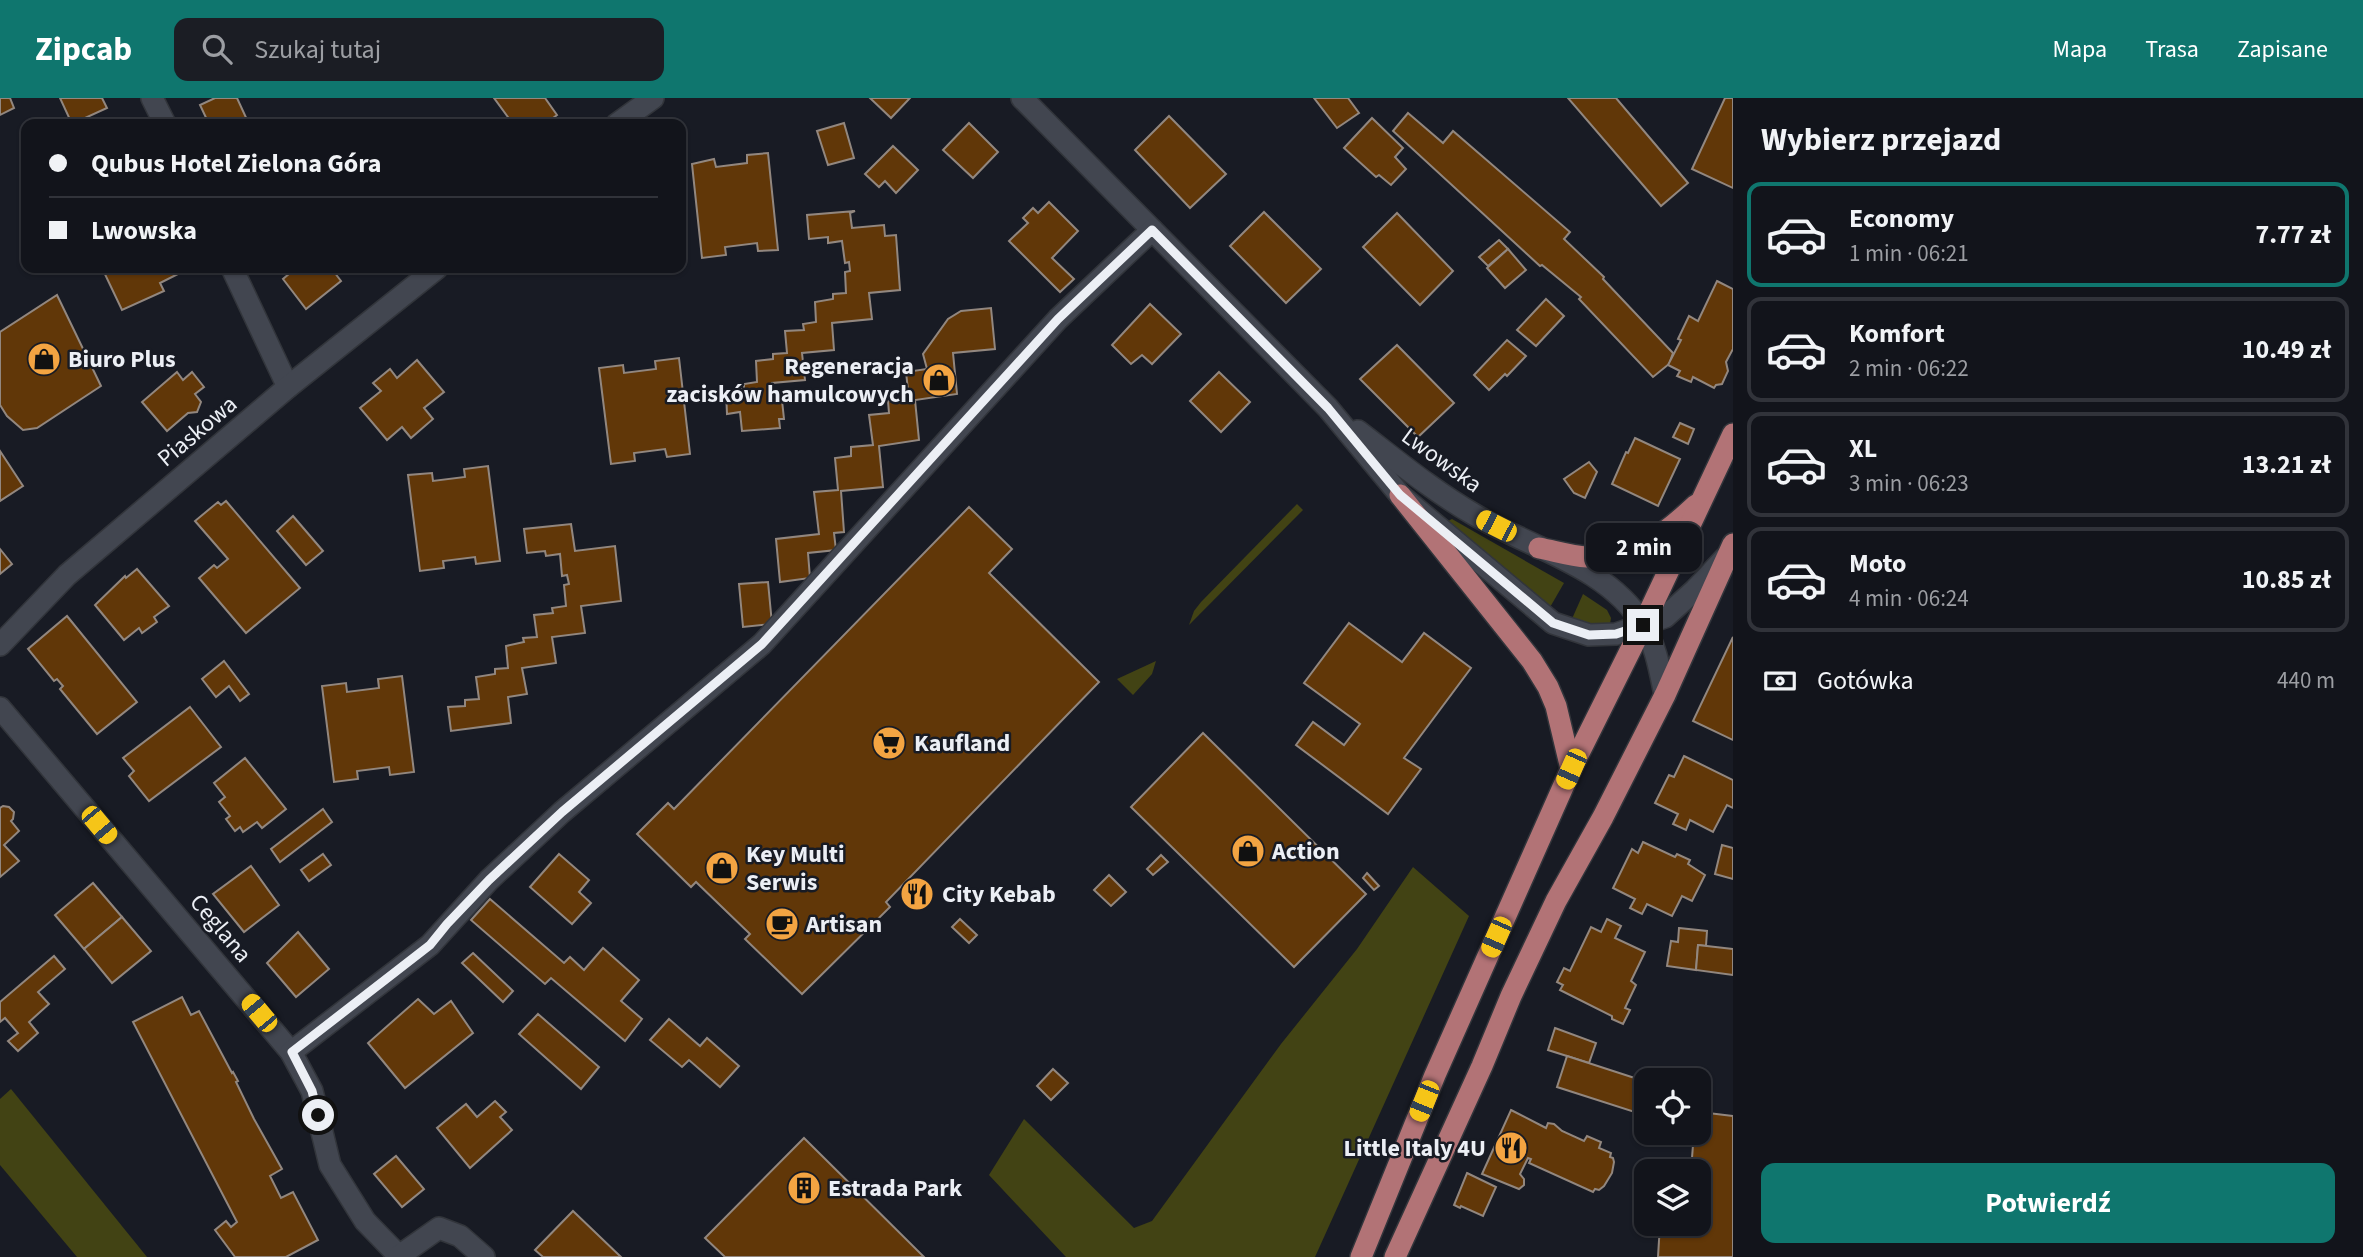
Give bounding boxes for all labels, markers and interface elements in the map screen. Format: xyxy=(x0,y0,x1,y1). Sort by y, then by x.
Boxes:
search box xyxy=(174,18,664,81)
text: Zipcab xyxy=(35,26,132,73)
icon: search xyxy=(198,30,236,68)
text: Szukaj tutaj xyxy=(254,31,381,68)
text: Mapa xyxy=(2053,32,2107,67)
text: Trasa xyxy=(2145,32,2199,67)
text: Zapisane xyxy=(2237,32,2328,67)
text: Wybierz przejazd xyxy=(1761,117,2001,163)
text: Qubus Hotel Zielona Góra xyxy=(91,145,381,182)
text: Economy xyxy=(1849,200,1954,237)
icon: car xyxy=(1765,203,1828,266)
text: Lwowska xyxy=(91,212,197,249)
text: 7.77 zł xyxy=(2256,216,2331,253)
text: 1 min · 06:21 xyxy=(1849,237,1969,270)
text: Komfort xyxy=(1849,315,1945,352)
icon: car xyxy=(1765,318,1828,381)
text: 10.49 zł xyxy=(2242,331,2331,368)
shop icon: Biuro Plus xyxy=(25,340,63,378)
place label: Biuro Plus xyxy=(68,342,176,377)
place label: Regeneracja zacisków hamulcowych xyxy=(666,349,914,412)
text: 2 min · 06:22 xyxy=(1849,352,1969,385)
shop icon: Regeneracja zacisków hamulcowych xyxy=(920,361,958,399)
street label: Piaskowa xyxy=(150,387,245,475)
street label: Lwowska xyxy=(1394,419,1489,502)
text: XL xyxy=(1849,430,1877,467)
icon: car xyxy=(1765,433,1828,496)
text: 13.21 zł xyxy=(2242,446,2331,483)
text: 3 min · 06:23 xyxy=(1849,467,1969,500)
car xyxy=(1473,507,1520,545)
callout: 2 min xyxy=(1585,524,1701,573)
text: 2 min xyxy=(1616,531,1672,564)
text: Moto xyxy=(1849,545,1906,582)
icon: car xyxy=(1765,548,1828,611)
text: 10.85 zł xyxy=(2242,561,2331,598)
text: 4 min · 06:24 xyxy=(1849,582,1969,615)
route end xyxy=(1627,609,1659,641)
icon: cash xyxy=(1761,662,1799,700)
text: Gotówka xyxy=(1817,662,1914,699)
text: 440 m xyxy=(2277,664,2335,697)
supermarket icon: Kaufland xyxy=(870,724,908,762)
place label: Kaufland xyxy=(914,726,1010,761)
car xyxy=(1553,746,1590,792)
car xyxy=(78,802,121,848)
shop icon: Action xyxy=(1229,832,1267,870)
place label: Action xyxy=(1271,834,1340,869)
place label: Key Multi Serwis xyxy=(746,837,845,900)
shop icon: Key Multi Serwis xyxy=(703,849,741,887)
restaurant icon: City Kebab xyxy=(898,875,936,913)
place label: City Kebab xyxy=(942,877,1056,912)
street label: Ceglana xyxy=(181,886,260,971)
cafe icon: Artisan xyxy=(763,905,801,943)
place label: Artisan xyxy=(805,907,882,942)
car xyxy=(1478,914,1515,960)
car xyxy=(238,990,281,1036)
map controls xyxy=(1634,1068,1711,1236)
button: locate xyxy=(1634,1068,1711,1145)
car xyxy=(1407,1078,1442,1124)
route start xyxy=(302,1099,334,1131)
restaurant icon: Little Italy 4U xyxy=(1492,1129,1530,1167)
place label: Little Italy 4U xyxy=(1344,1131,1486,1166)
button: layers xyxy=(1634,1159,1711,1236)
button: Potwierdź xyxy=(1761,1163,2335,1243)
building icon: Estrada Park xyxy=(785,1169,823,1207)
place label: Estrada Park xyxy=(828,1171,963,1206)

